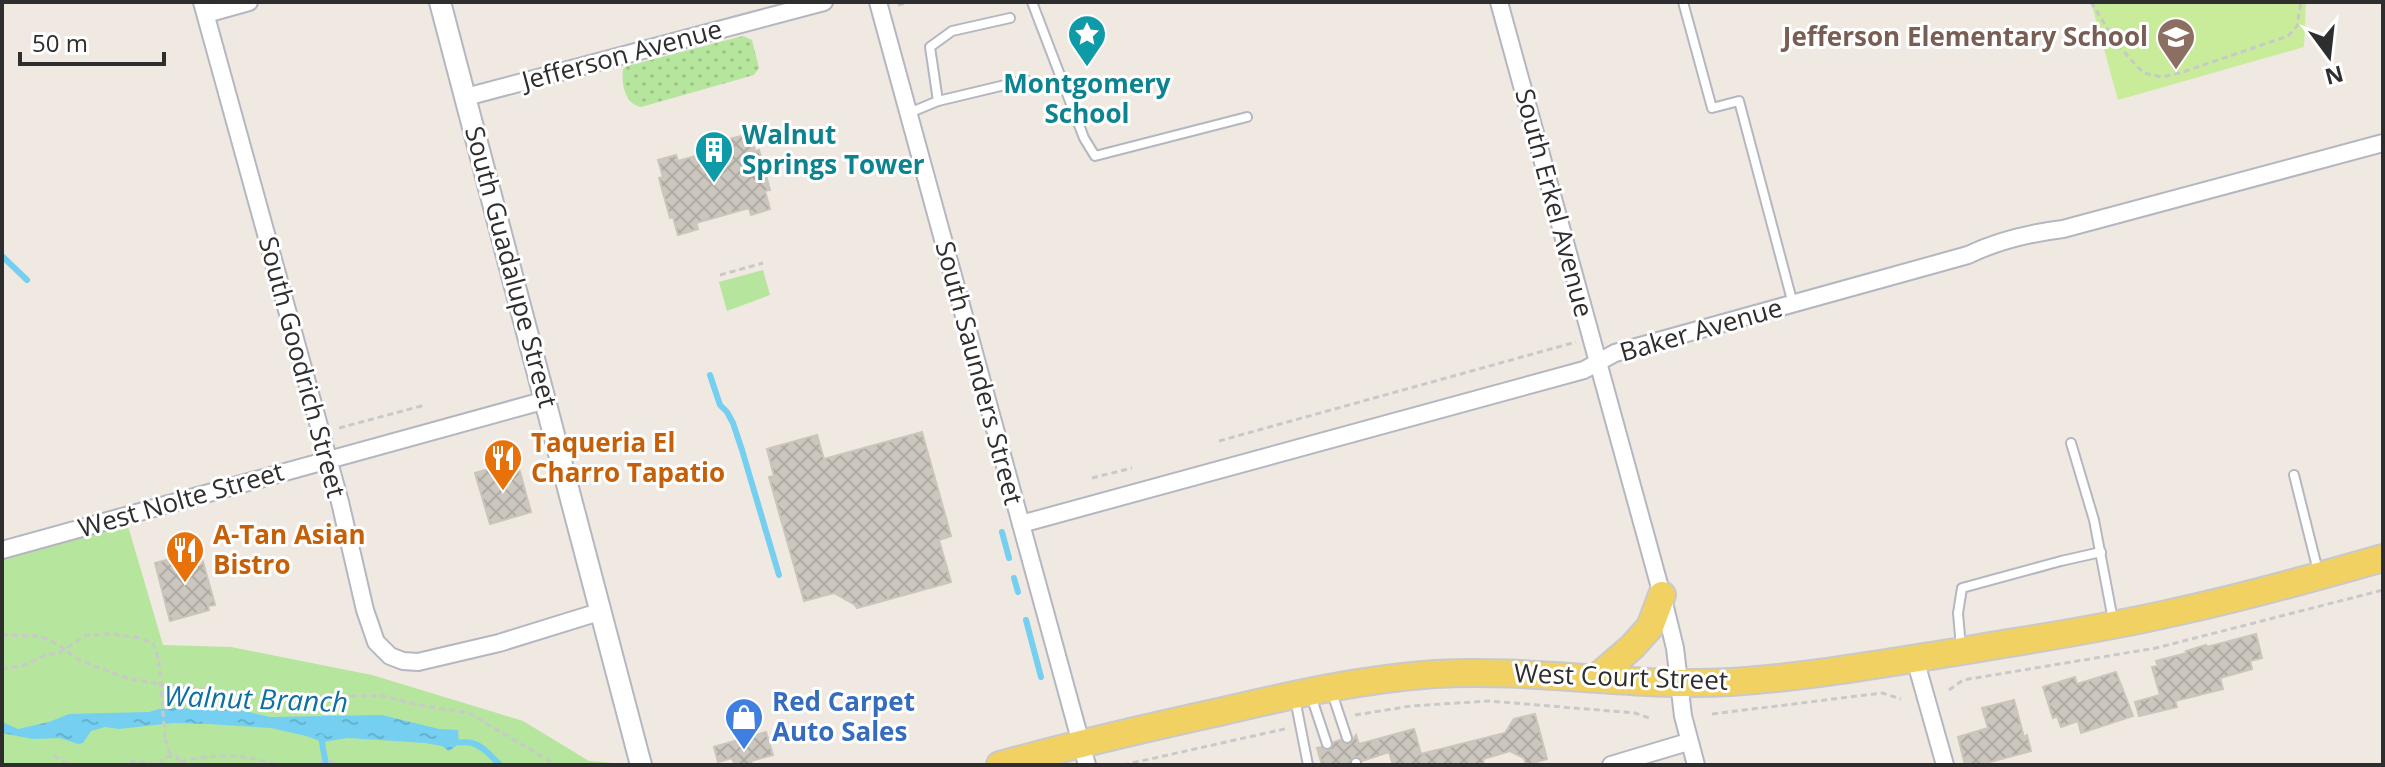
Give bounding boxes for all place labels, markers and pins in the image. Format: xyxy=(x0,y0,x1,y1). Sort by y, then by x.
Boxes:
place icon: Montgomery School xyxy=(1066,13,1108,68)
school or university icon: Jefferson Elementary School xyxy=(2155,16,2197,71)
place label: Jefferson Elementary School xyxy=(1781,18,2148,54)
place label: Montgomery School xyxy=(1003,65,1171,131)
place label: Walnut Springs Tower xyxy=(742,116,925,182)
building icon: Walnut Springs Tower xyxy=(693,129,735,184)
place label: Taqueria El Charro Tapatio xyxy=(531,424,725,490)
restaurant icon: Taqueria El Charro Tapatio xyxy=(482,437,524,492)
place label: A-Tan Asian Bistro xyxy=(213,516,366,582)
restaurant icon: A-Tan Asian Bistro xyxy=(164,529,206,584)
place label: Red Carpet Auto Sales xyxy=(772,683,915,749)
shop icon: Red Carpet Auto Sales xyxy=(723,696,765,751)

